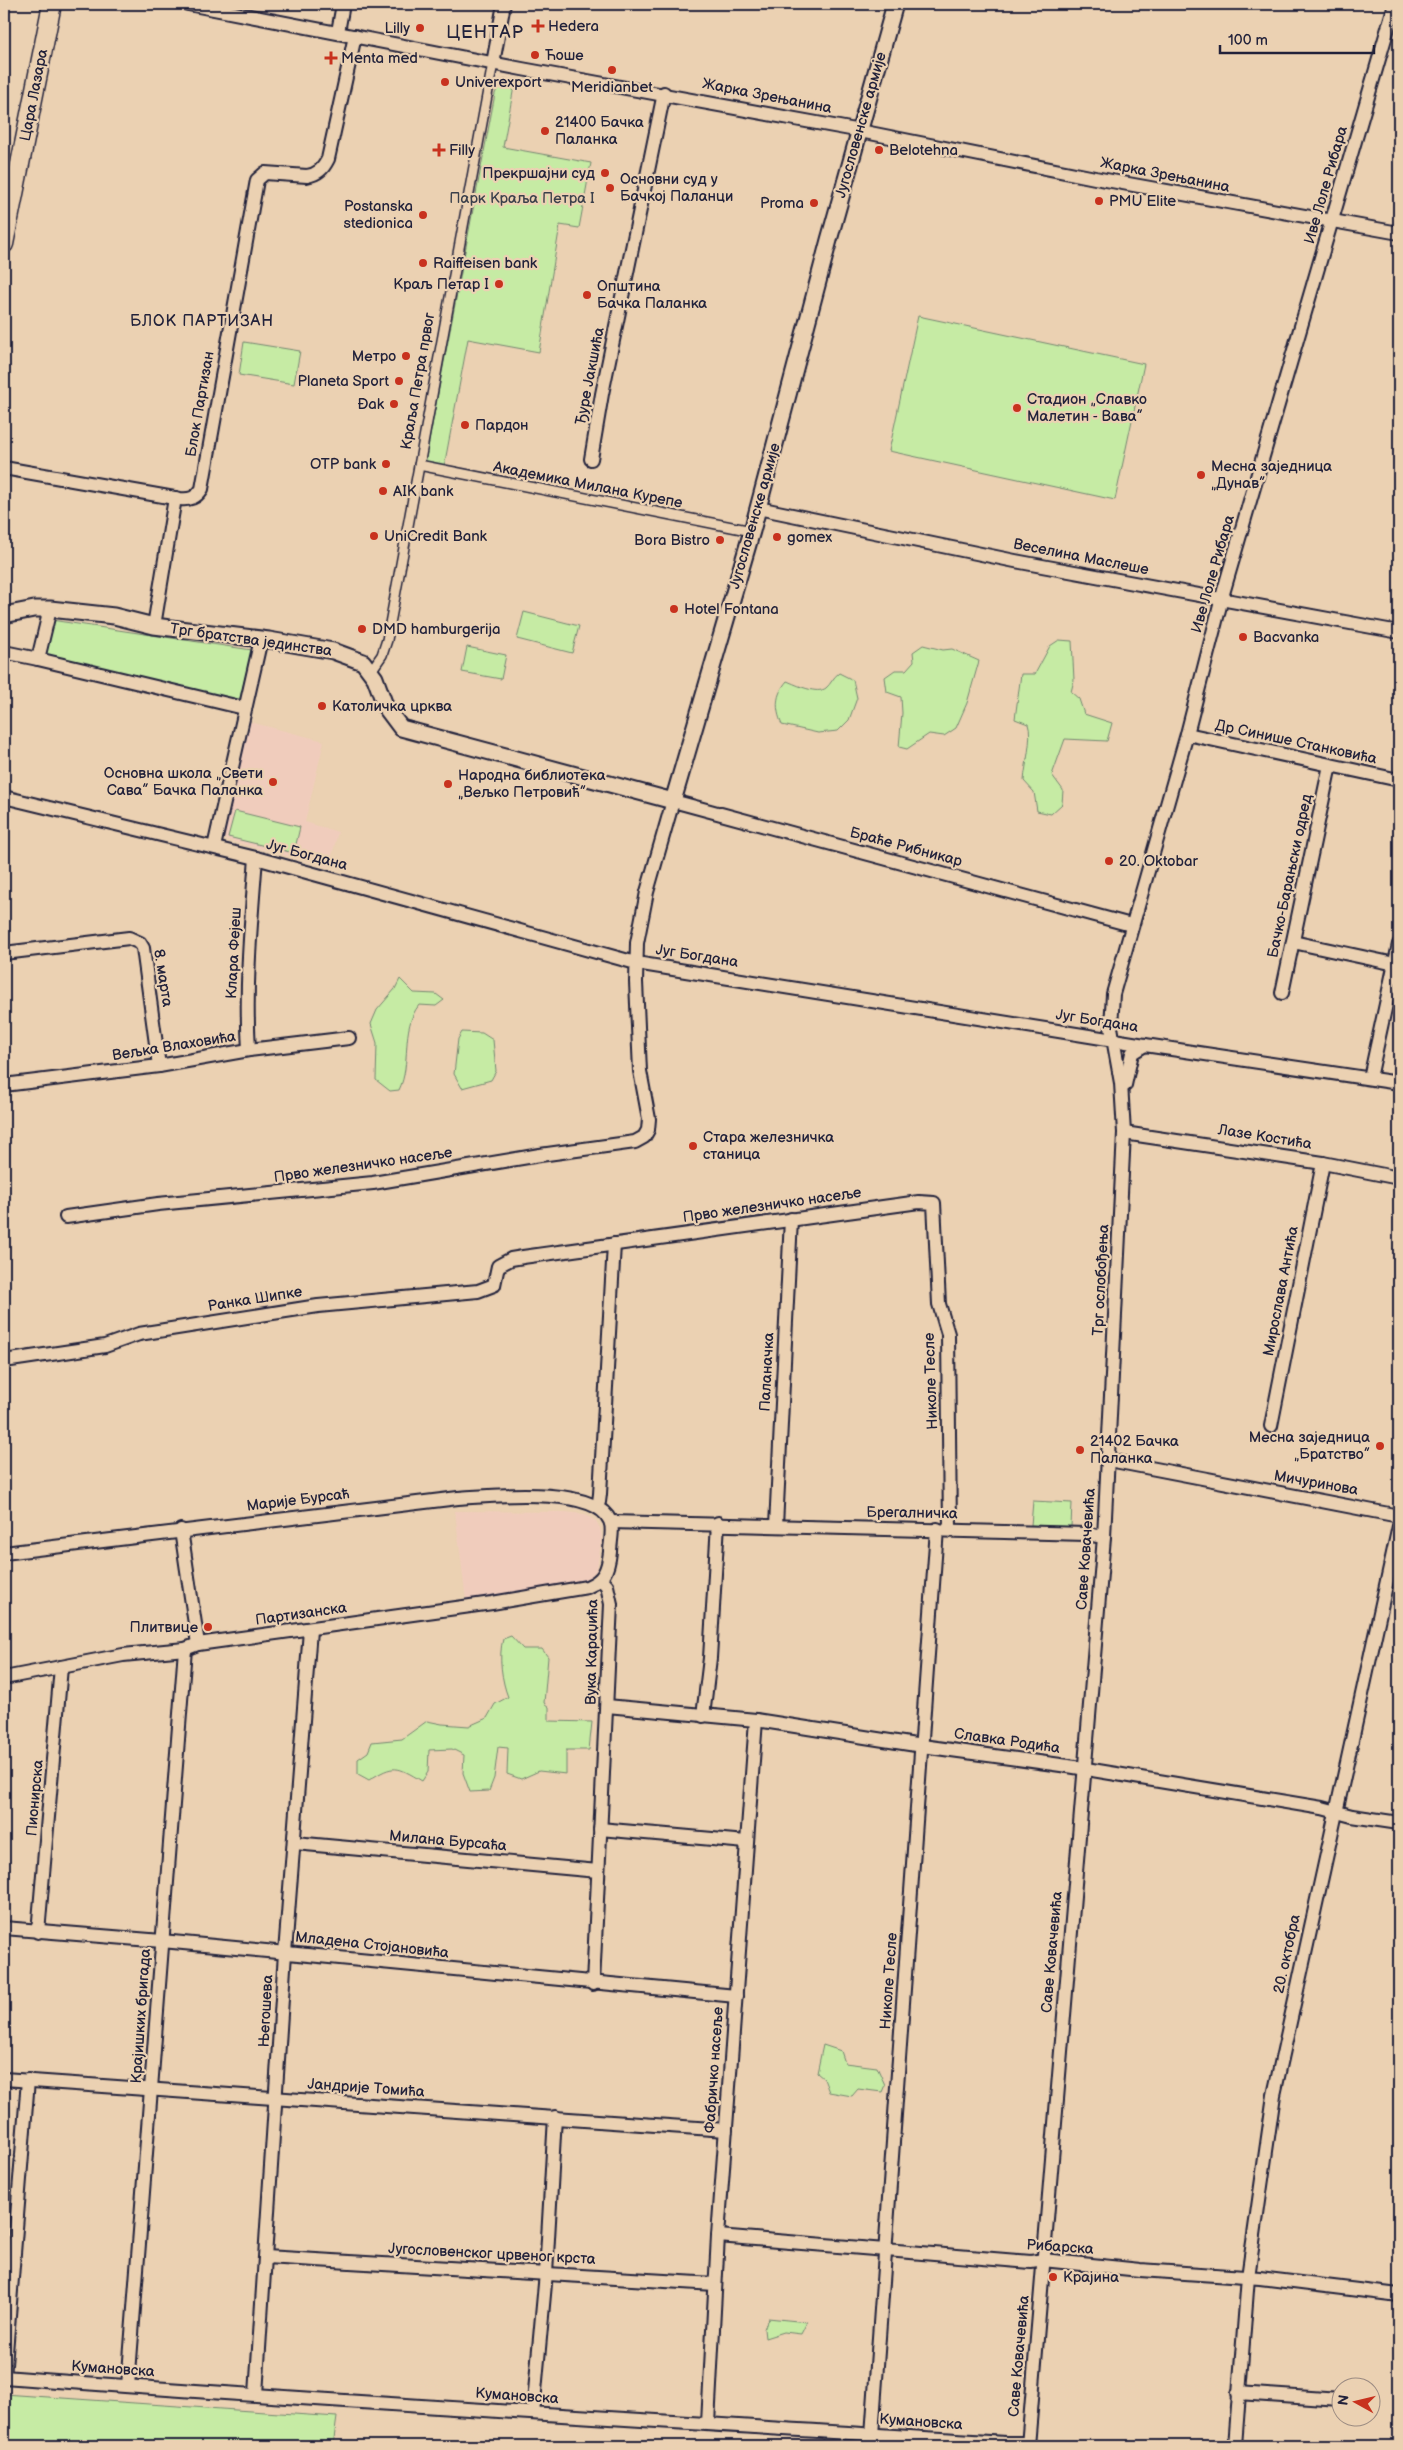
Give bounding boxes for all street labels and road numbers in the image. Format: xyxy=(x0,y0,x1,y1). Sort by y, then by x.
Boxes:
street label: Цара Лазара xyxy=(16,47,52,143)
street label: Југословенске армије xyxy=(831,50,891,200)
street label: Жарка Зрењанина xyxy=(701,74,834,118)
street label: Иве Лоле Рибара xyxy=(1300,124,1352,246)
street label: Жарка Зрењанина xyxy=(1099,153,1232,197)
street label: Краља Петра првог xyxy=(397,311,439,451)
street label: Ђуре Јакшића xyxy=(571,325,609,426)
street label: Блок Партизан xyxy=(181,350,219,458)
street label: Југословенске армије xyxy=(725,441,785,591)
street label: Академика Милана Курепе xyxy=(491,457,684,513)
street label: Иве Лоле Рибара xyxy=(1187,513,1239,635)
street label: Веселина Маслеше xyxy=(1012,535,1150,579)
street label: Трг братства јединства xyxy=(169,619,333,661)
street label: Др Синише Станковића xyxy=(1213,716,1379,768)
street label: Бачко-Барањски одред xyxy=(1263,793,1317,959)
street label: Браће Рибникар xyxy=(848,823,965,871)
street label: Југ Богдана xyxy=(264,835,350,875)
street label: Клара Фејеш xyxy=(222,907,246,999)
street label: Југ Богдана xyxy=(654,940,740,972)
street label: 8. марта xyxy=(149,948,177,1008)
street label: Југ Богдана xyxy=(1054,1005,1140,1037)
street label: Вељка Влаховића xyxy=(111,1027,237,1065)
street label: Лазе Костића xyxy=(1216,1120,1313,1154)
street label: Прво железничко насеље xyxy=(272,1143,454,1187)
street label: Прво железничко насеље xyxy=(681,1183,863,1227)
street label: Трг ослобођења xyxy=(1089,1224,1113,1336)
street label: Мирослава Антића xyxy=(1259,1224,1303,1358)
street label: Ранка Шипке xyxy=(206,1282,304,1316)
street label: Паланачка xyxy=(755,1332,779,1412)
street label: Николе Тесле xyxy=(920,1332,942,1430)
street label: Мичуринова xyxy=(1272,1466,1360,1500)
street label: Марије Бурсаћ xyxy=(245,1484,351,1516)
street label: Саве Ковачевића xyxy=(1072,1487,1100,1611)
street label: Брегалничка xyxy=(866,1503,958,1523)
street label: Партизанска xyxy=(254,1598,348,1630)
street label: Вука Караџића xyxy=(582,1599,602,1705)
street label: Славка Родића xyxy=(953,1724,1061,1758)
street label: Пионирска xyxy=(22,1759,48,1837)
street label: Милана Бурсаћа xyxy=(388,1826,508,1856)
street label: Саве Ковачевића xyxy=(1037,1890,1067,2014)
street label: 20. октобра xyxy=(1269,1913,1305,1995)
street label: Младена Стојановића xyxy=(294,1927,450,1963)
street label: Николе Тесле xyxy=(876,1932,902,2030)
street label: Крајишких бригада xyxy=(127,1948,155,2084)
street label: Његошева xyxy=(255,1974,277,2048)
street label: Фабричко насеље xyxy=(700,2006,728,2134)
street label: Јандрије Томића xyxy=(307,2074,425,2102)
street label: Рибарска xyxy=(1026,2235,1094,2259)
street label: Југословенског црвеног крста xyxy=(388,2239,596,2269)
street label: Саве Ковачевића xyxy=(1004,2294,1034,2418)
street label: Кумановска xyxy=(71,2357,155,2381)
street label: Кумановска xyxy=(475,2384,559,2408)
street label: Кумановска xyxy=(879,2410,963,2434)

